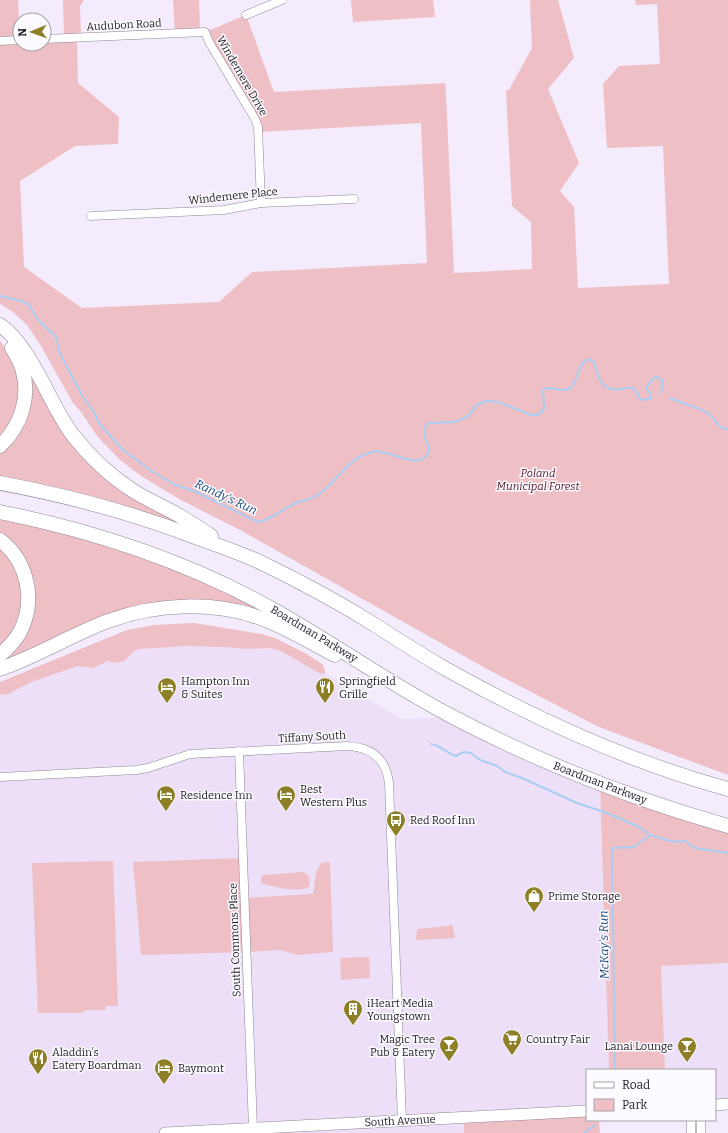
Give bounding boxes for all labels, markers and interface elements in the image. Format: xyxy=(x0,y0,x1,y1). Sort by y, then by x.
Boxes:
north arrow xyxy=(12,12,52,52)
street label: Audubon Road xyxy=(86,17,162,33)
text: N xyxy=(16,27,29,37)
street label: Windemere Drive xyxy=(214,34,270,118)
street label: Windemere Place xyxy=(188,185,278,207)
park label: Poland Municipal Forest xyxy=(497,467,580,493)
water label: Randy's Run xyxy=(193,477,259,517)
street label: Boardman Parkway xyxy=(268,603,360,665)
place label: Hampton Inn & Suites xyxy=(181,675,250,701)
place label: Springfield Grille xyxy=(339,675,396,701)
hotel icon: Hampton Inn & Suites xyxy=(156,676,178,704)
restaurant icon: Springfield Grille xyxy=(314,676,336,704)
street label: Tiffany South xyxy=(278,729,346,745)
street label: Boardman Parkway xyxy=(551,759,649,807)
place label: Best Western Plus xyxy=(300,783,367,809)
hotel icon: Residence Inn xyxy=(155,784,177,812)
hotel icon: Best Western Plus xyxy=(275,784,297,812)
place label: Residence Inn xyxy=(180,789,253,802)
bus stop icon: Red Roof Inn xyxy=(385,809,407,837)
place label: Red Roof Inn xyxy=(410,814,475,827)
street label: South Commons Place xyxy=(227,883,243,997)
shop icon: Prime Storage xyxy=(523,885,545,913)
place label: Prime Storage xyxy=(548,890,620,903)
water label: McKay's Run xyxy=(596,910,612,980)
place label: iHeart Media Youngstown xyxy=(367,997,433,1023)
building icon: iHeart Media Youngstown xyxy=(342,998,364,1026)
supermarket icon: Country Fair xyxy=(501,1028,523,1056)
place label: Magic Tree Pub & Eatery xyxy=(370,1033,435,1059)
place label: Country Fair xyxy=(526,1033,590,1046)
bar icon: Magic Tree Pub & Eatery xyxy=(438,1034,460,1062)
bar icon: Lanai Lounge xyxy=(676,1035,698,1063)
place label: Lanai Lounge xyxy=(605,1040,673,1053)
place label: Aladdin's Eatery Boardman xyxy=(52,1046,141,1072)
restaurant icon: Aladdin's Eatery Boardman xyxy=(27,1047,49,1075)
hotel icon: Baymont xyxy=(153,1057,175,1085)
place label: Baymont xyxy=(178,1062,224,1075)
legend xyxy=(586,1069,716,1121)
text: Road xyxy=(622,1078,650,1092)
text: Park xyxy=(622,1098,648,1112)
street label: South Avenue xyxy=(364,1113,436,1129)

